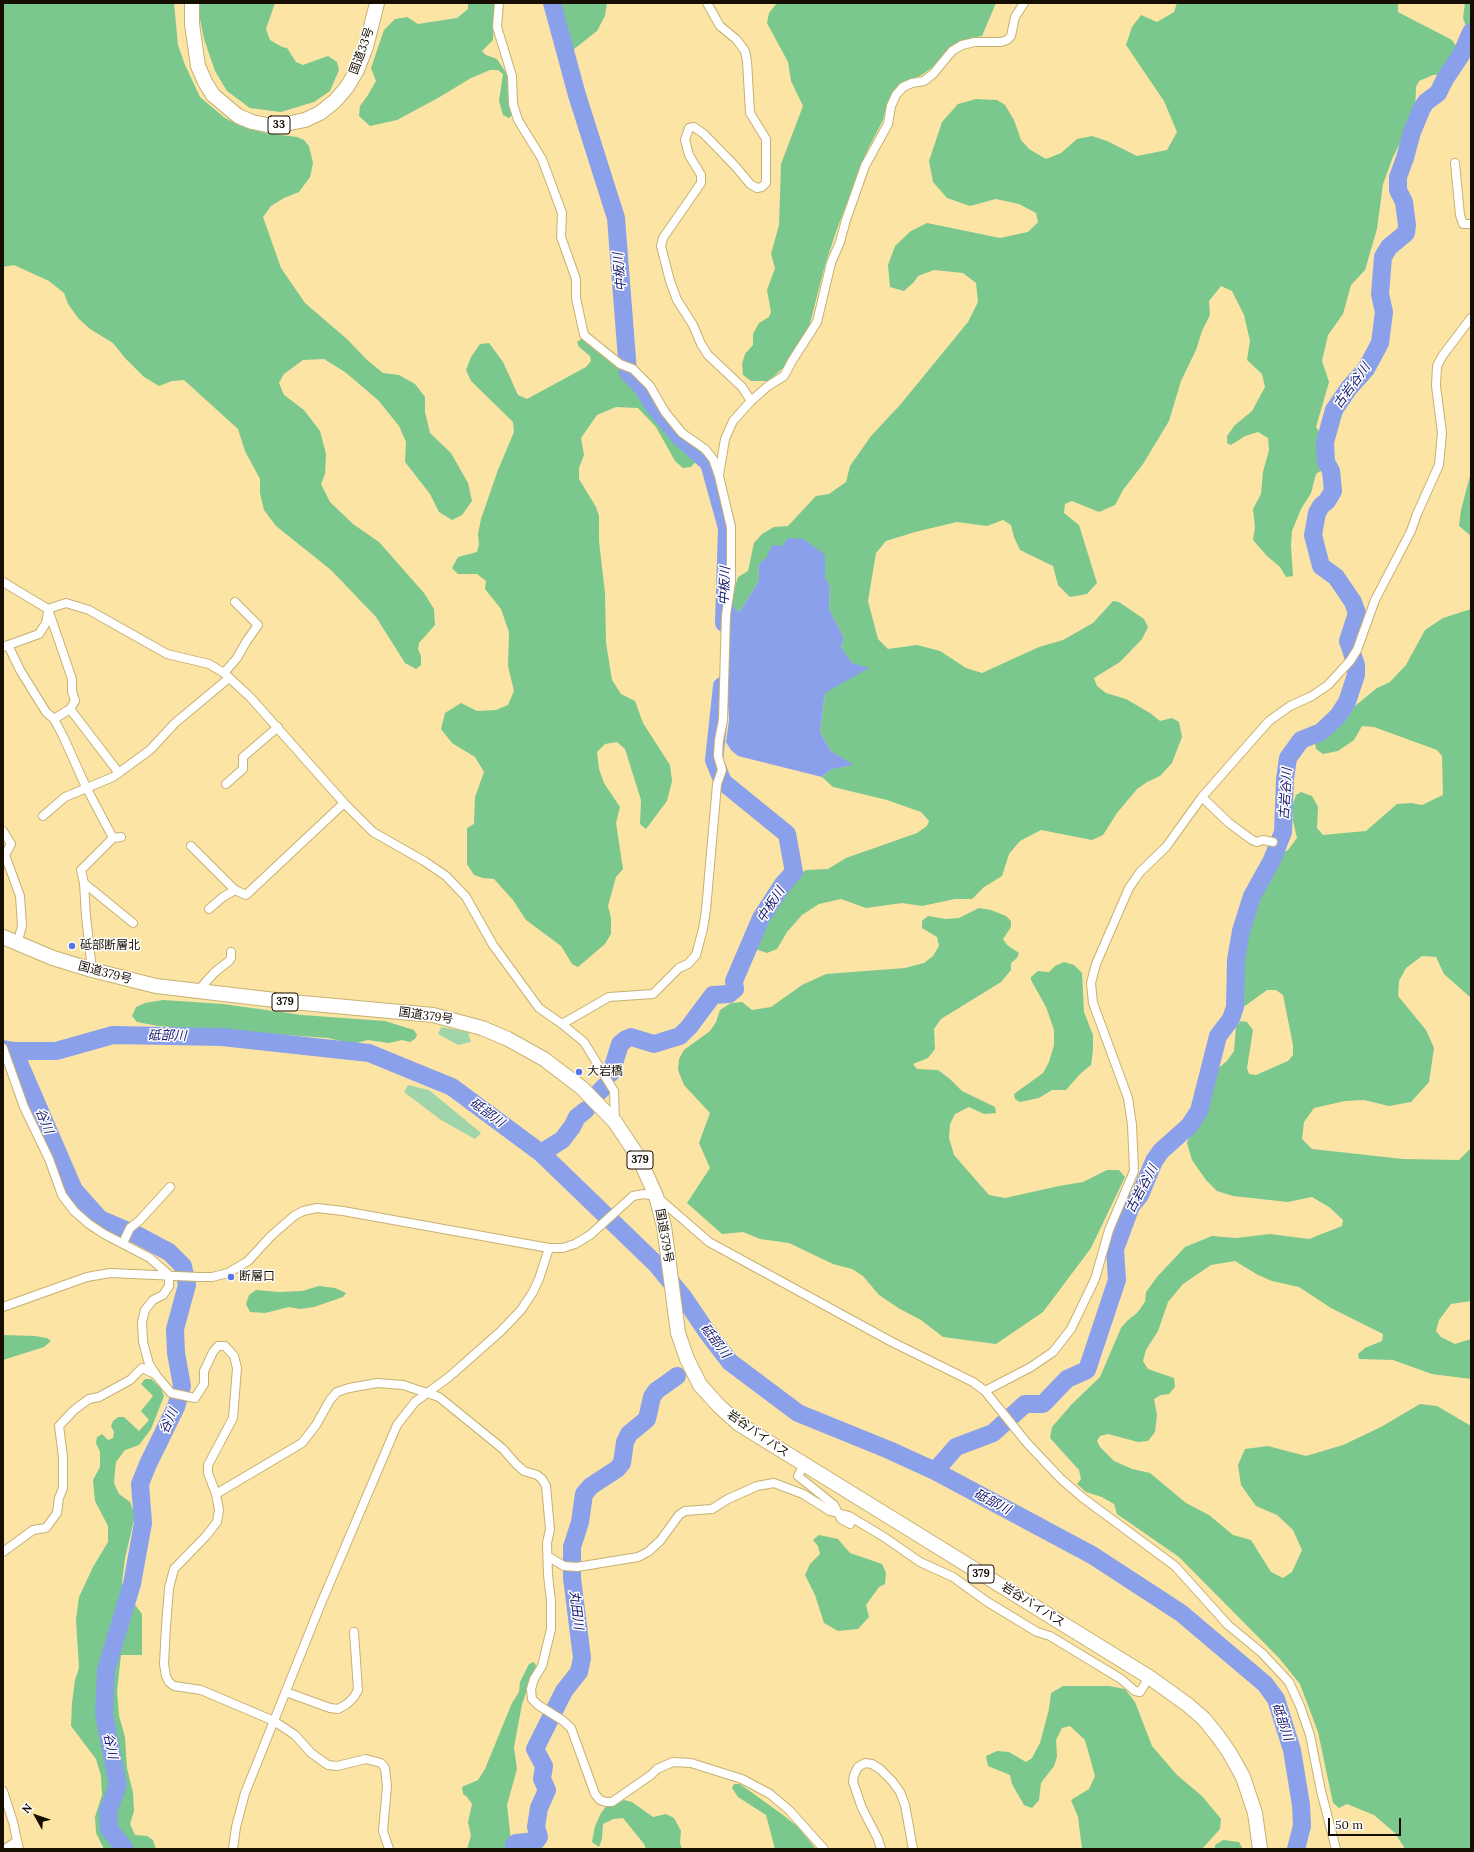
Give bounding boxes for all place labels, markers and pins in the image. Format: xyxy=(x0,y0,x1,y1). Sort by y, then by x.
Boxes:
place label: 砥部断層北 xyxy=(80,939,140,953)
marker: 砥部断層北 xyxy=(67,941,77,951)
place label: 大岩橋 xyxy=(587,1065,623,1079)
marker: 大岩橋 xyxy=(574,1067,584,1077)
place label: 断層口 xyxy=(239,1270,275,1284)
marker: 断層口 xyxy=(226,1272,236,1282)

